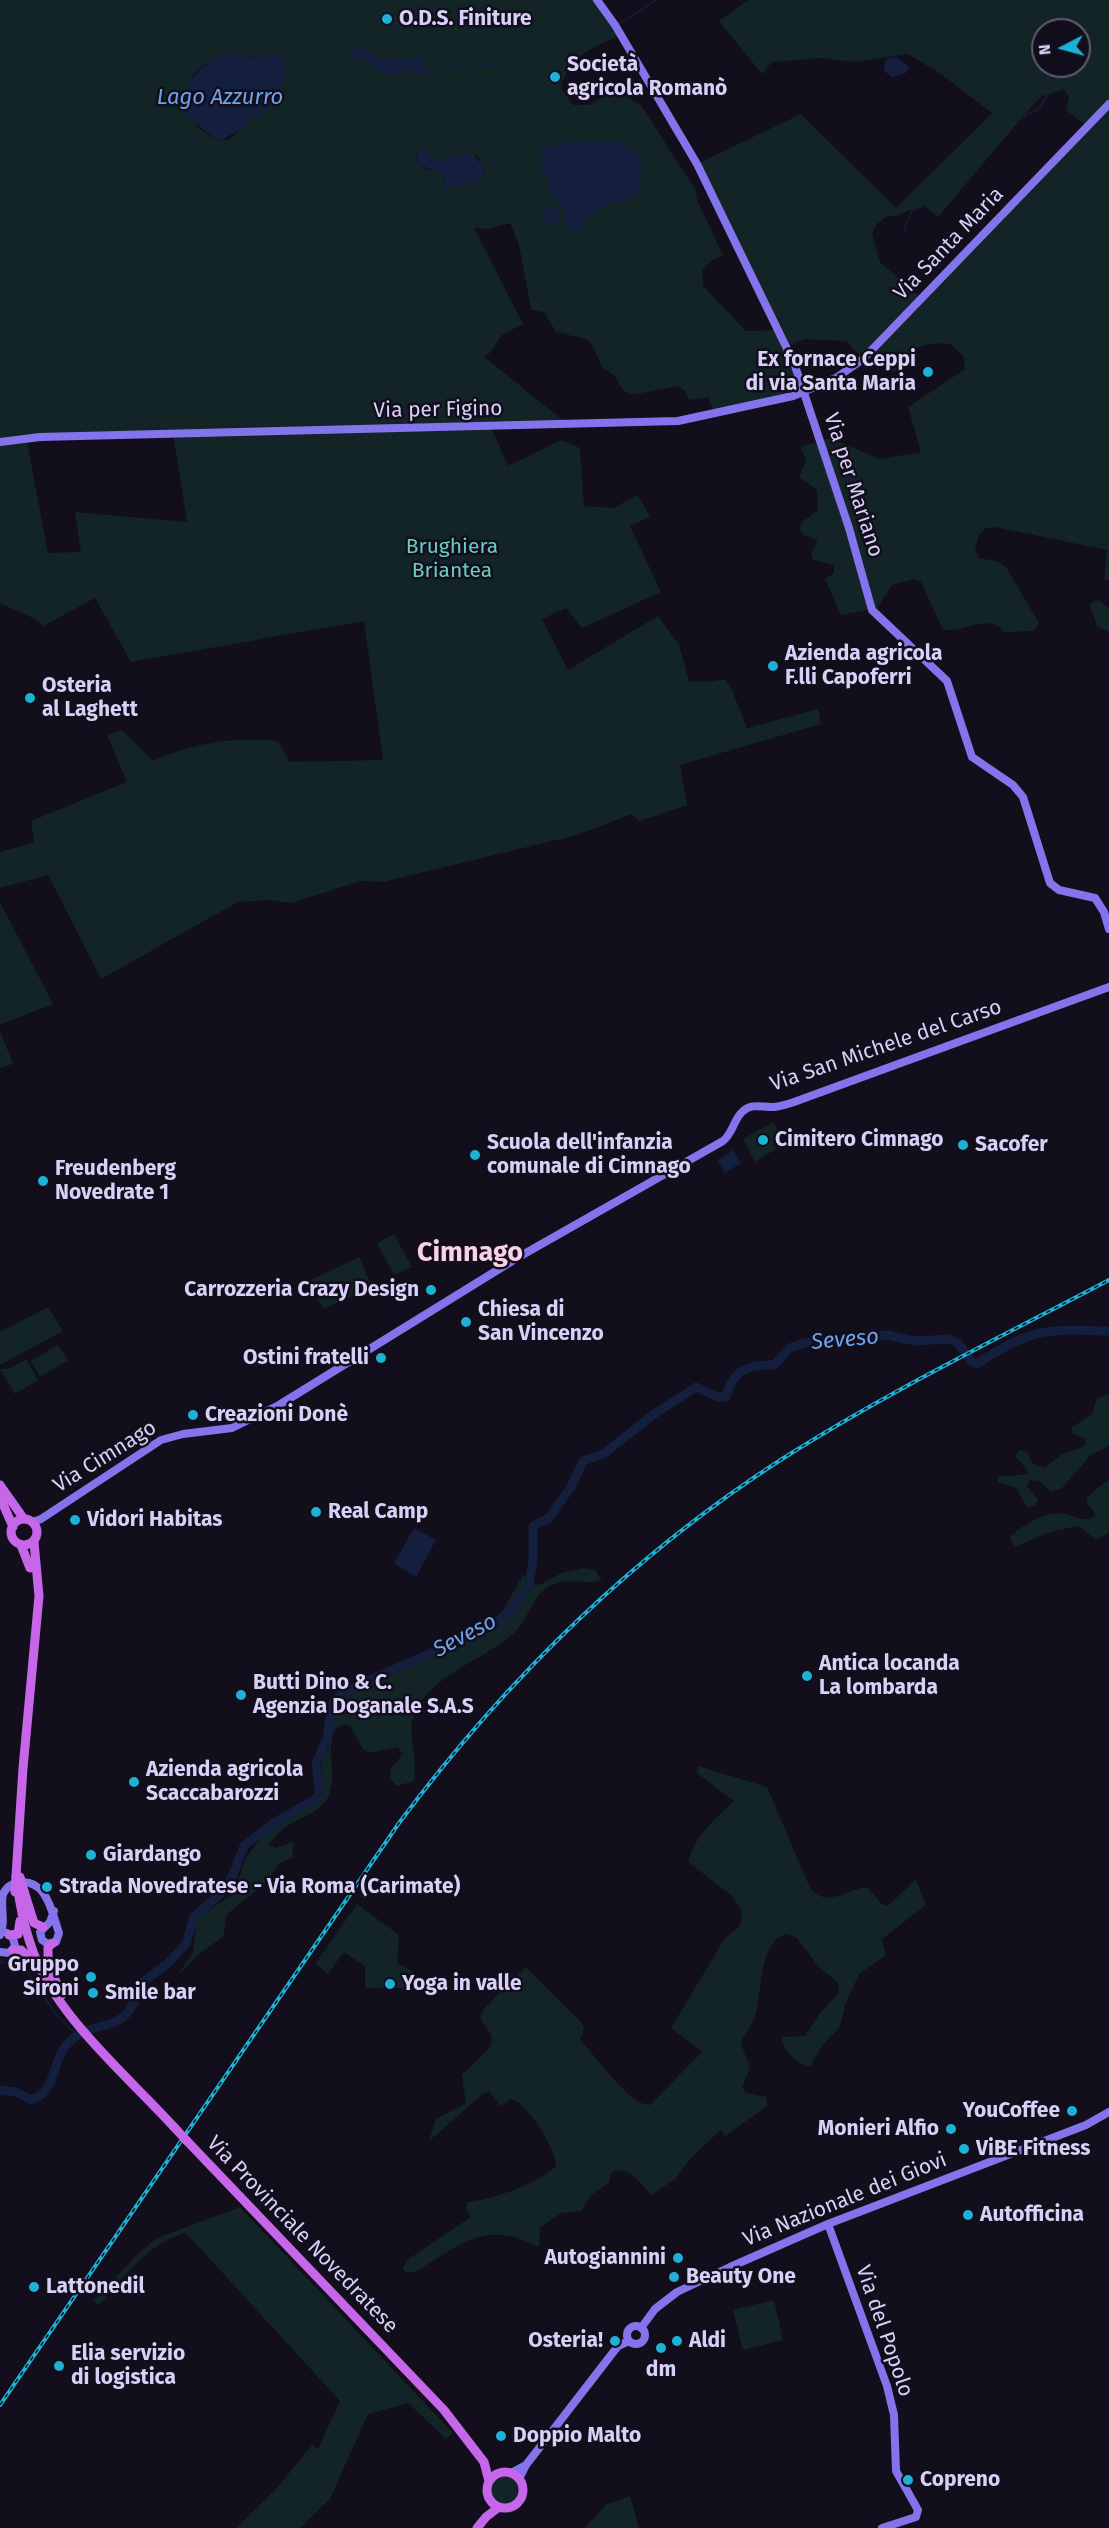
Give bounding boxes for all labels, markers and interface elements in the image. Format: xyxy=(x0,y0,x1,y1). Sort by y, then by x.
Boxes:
place label: O.D.S. Finiture xyxy=(399,6,532,32)
marker: O.D.S. Finiture xyxy=(380,12,394,26)
north arrow xyxy=(1031,18,1091,78)
text: N xyxy=(1035,43,1055,56)
place label: Società agricola Romanò xyxy=(567,52,727,102)
marker: Società agricola Romanò xyxy=(548,70,562,84)
water label: Lago Azzurro xyxy=(157,85,283,111)
street label: Via Santa Maria xyxy=(889,182,1009,306)
place label: Ex fornace Ceppi di via Santa Maria xyxy=(745,347,916,397)
marker: Ex fornace Ceppi di via Santa Maria xyxy=(921,365,935,379)
street label: Via per Figino xyxy=(373,396,503,424)
street label: Via per Mariano xyxy=(818,410,888,560)
park label: Brughiera Briantea xyxy=(406,534,498,584)
place label: Azienda agricola F.lli Capoferri xyxy=(785,641,942,691)
marker: Azienda agricola F.lli Capoferri xyxy=(766,659,780,673)
place label: Osteria al Laghett xyxy=(42,673,138,723)
marker: Osteria al Laghett xyxy=(23,691,37,705)
street label: Via San Michele del Carso xyxy=(767,995,1005,1097)
place label: Cimitero Cimnago xyxy=(775,1127,944,1153)
place label: Scuola dell'infanzia comunale di Cimnago xyxy=(487,1130,691,1180)
place label: Sacofer xyxy=(975,1132,1048,1158)
marker: Cimitero Cimnago xyxy=(756,1133,770,1147)
marker: Sacofer xyxy=(956,1138,970,1152)
marker: Scuola dell'infanzia comunale di Cimnago xyxy=(468,1148,482,1162)
place label: Freudenberg Novedrate 1 xyxy=(55,1156,176,1206)
marker: Freudenberg Novedrate 1 xyxy=(36,1174,50,1188)
district label: Cimnago xyxy=(417,1237,523,1269)
place label: Carrozzeria Crazy Design xyxy=(184,1277,419,1303)
marker: Carrozzeria Crazy Design xyxy=(424,1283,438,1297)
place label: Chiesa di San Vincenzo xyxy=(478,1297,604,1347)
marker: Chiesa di San Vincenzo xyxy=(459,1315,473,1329)
water label: Seveso xyxy=(810,1324,880,1356)
place label: Ostini fratelli xyxy=(243,1345,369,1371)
marker: Ostini fratelli xyxy=(374,1351,388,1365)
place label: Creazioni Donè xyxy=(205,1402,348,1428)
marker: Creazioni Donè xyxy=(186,1408,200,1422)
street label: Via Cimnago xyxy=(49,1415,161,1499)
place label: Real Camp xyxy=(328,1499,428,1525)
marker: Real Camp xyxy=(309,1505,323,1519)
place label: Vidori Habitas xyxy=(87,1507,222,1533)
marker: Vidori Habitas xyxy=(68,1513,82,1527)
water label: Seveso xyxy=(429,1608,501,1664)
place label: Antica locanda La lombarda xyxy=(819,1651,960,1701)
marker: Antica locanda La lombarda xyxy=(800,1669,814,1683)
place label: Butti Dino & C. Agenzia Doganale S.A.S xyxy=(253,1670,474,1720)
marker: Butti Dino & C. Agenzia Doganale S.A.S xyxy=(234,1688,248,1702)
place label: Azienda agricola Scaccabarozzi xyxy=(146,1757,303,1807)
marker: Azienda agricola Scaccabarozzi xyxy=(127,1775,141,1789)
place label: Giardango xyxy=(103,1842,201,1868)
marker: Giardango xyxy=(84,1848,98,1862)
place label: Strada Novedratese - Via Roma (Carimate) xyxy=(59,1874,460,1900)
marker: Strada Novedratese - Via Roma (Carimate) xyxy=(40,1880,54,1894)
place label: Gruppo Sironi xyxy=(8,1952,79,2002)
marker: Gruppo Sironi xyxy=(84,1970,98,1984)
place label: Yoga in valle xyxy=(402,1971,522,1997)
marker: Yoga in valle xyxy=(383,1977,397,1991)
place label: Smile bar xyxy=(105,1980,196,2006)
marker: Smile bar xyxy=(86,1986,100,2000)
place label: YouCoffee xyxy=(963,2098,1060,2124)
marker: YouCoffee xyxy=(1065,2104,1079,2118)
place label: Monieri Alfio xyxy=(818,2116,939,2142)
marker: Monieri Alfio xyxy=(944,2122,958,2136)
street label: Via Provinciale Novedratese xyxy=(201,2131,403,2339)
place label: ViBE Fitness xyxy=(976,2136,1090,2162)
marker: ViBE Fitness xyxy=(957,2142,971,2156)
street label: Via Nazionale dei Giovi xyxy=(739,2148,951,2252)
place label: Autofficina xyxy=(980,2202,1084,2228)
marker: Autofficina xyxy=(961,2208,975,2222)
place label: Autogiannini xyxy=(544,2245,666,2271)
marker: Autogiannini xyxy=(671,2251,685,2265)
street label: Via del Popolo xyxy=(850,2262,918,2400)
place label: Beauty One xyxy=(686,2264,796,2290)
marker: Beauty One xyxy=(667,2270,681,2284)
place label: Lattonedil xyxy=(46,2274,145,2300)
marker: Lattonedil xyxy=(27,2280,41,2294)
place label: Osteria! xyxy=(528,2328,603,2354)
place label: Aldi xyxy=(689,2328,726,2354)
marker: Osteria! xyxy=(608,2334,622,2348)
marker: Aldi xyxy=(670,2334,684,2348)
place label: Elia servizio di logistica xyxy=(71,2341,185,2391)
marker: dm xyxy=(654,2341,668,2355)
place label: dm xyxy=(646,2357,676,2383)
marker: Elia servizio di logistica xyxy=(52,2359,66,2373)
place label: Doppio Malto xyxy=(513,2423,641,2449)
marker: Doppio Malto xyxy=(494,2429,508,2443)
place label: Copreno xyxy=(920,2467,1000,2493)
marker: Copreno xyxy=(901,2473,915,2487)

